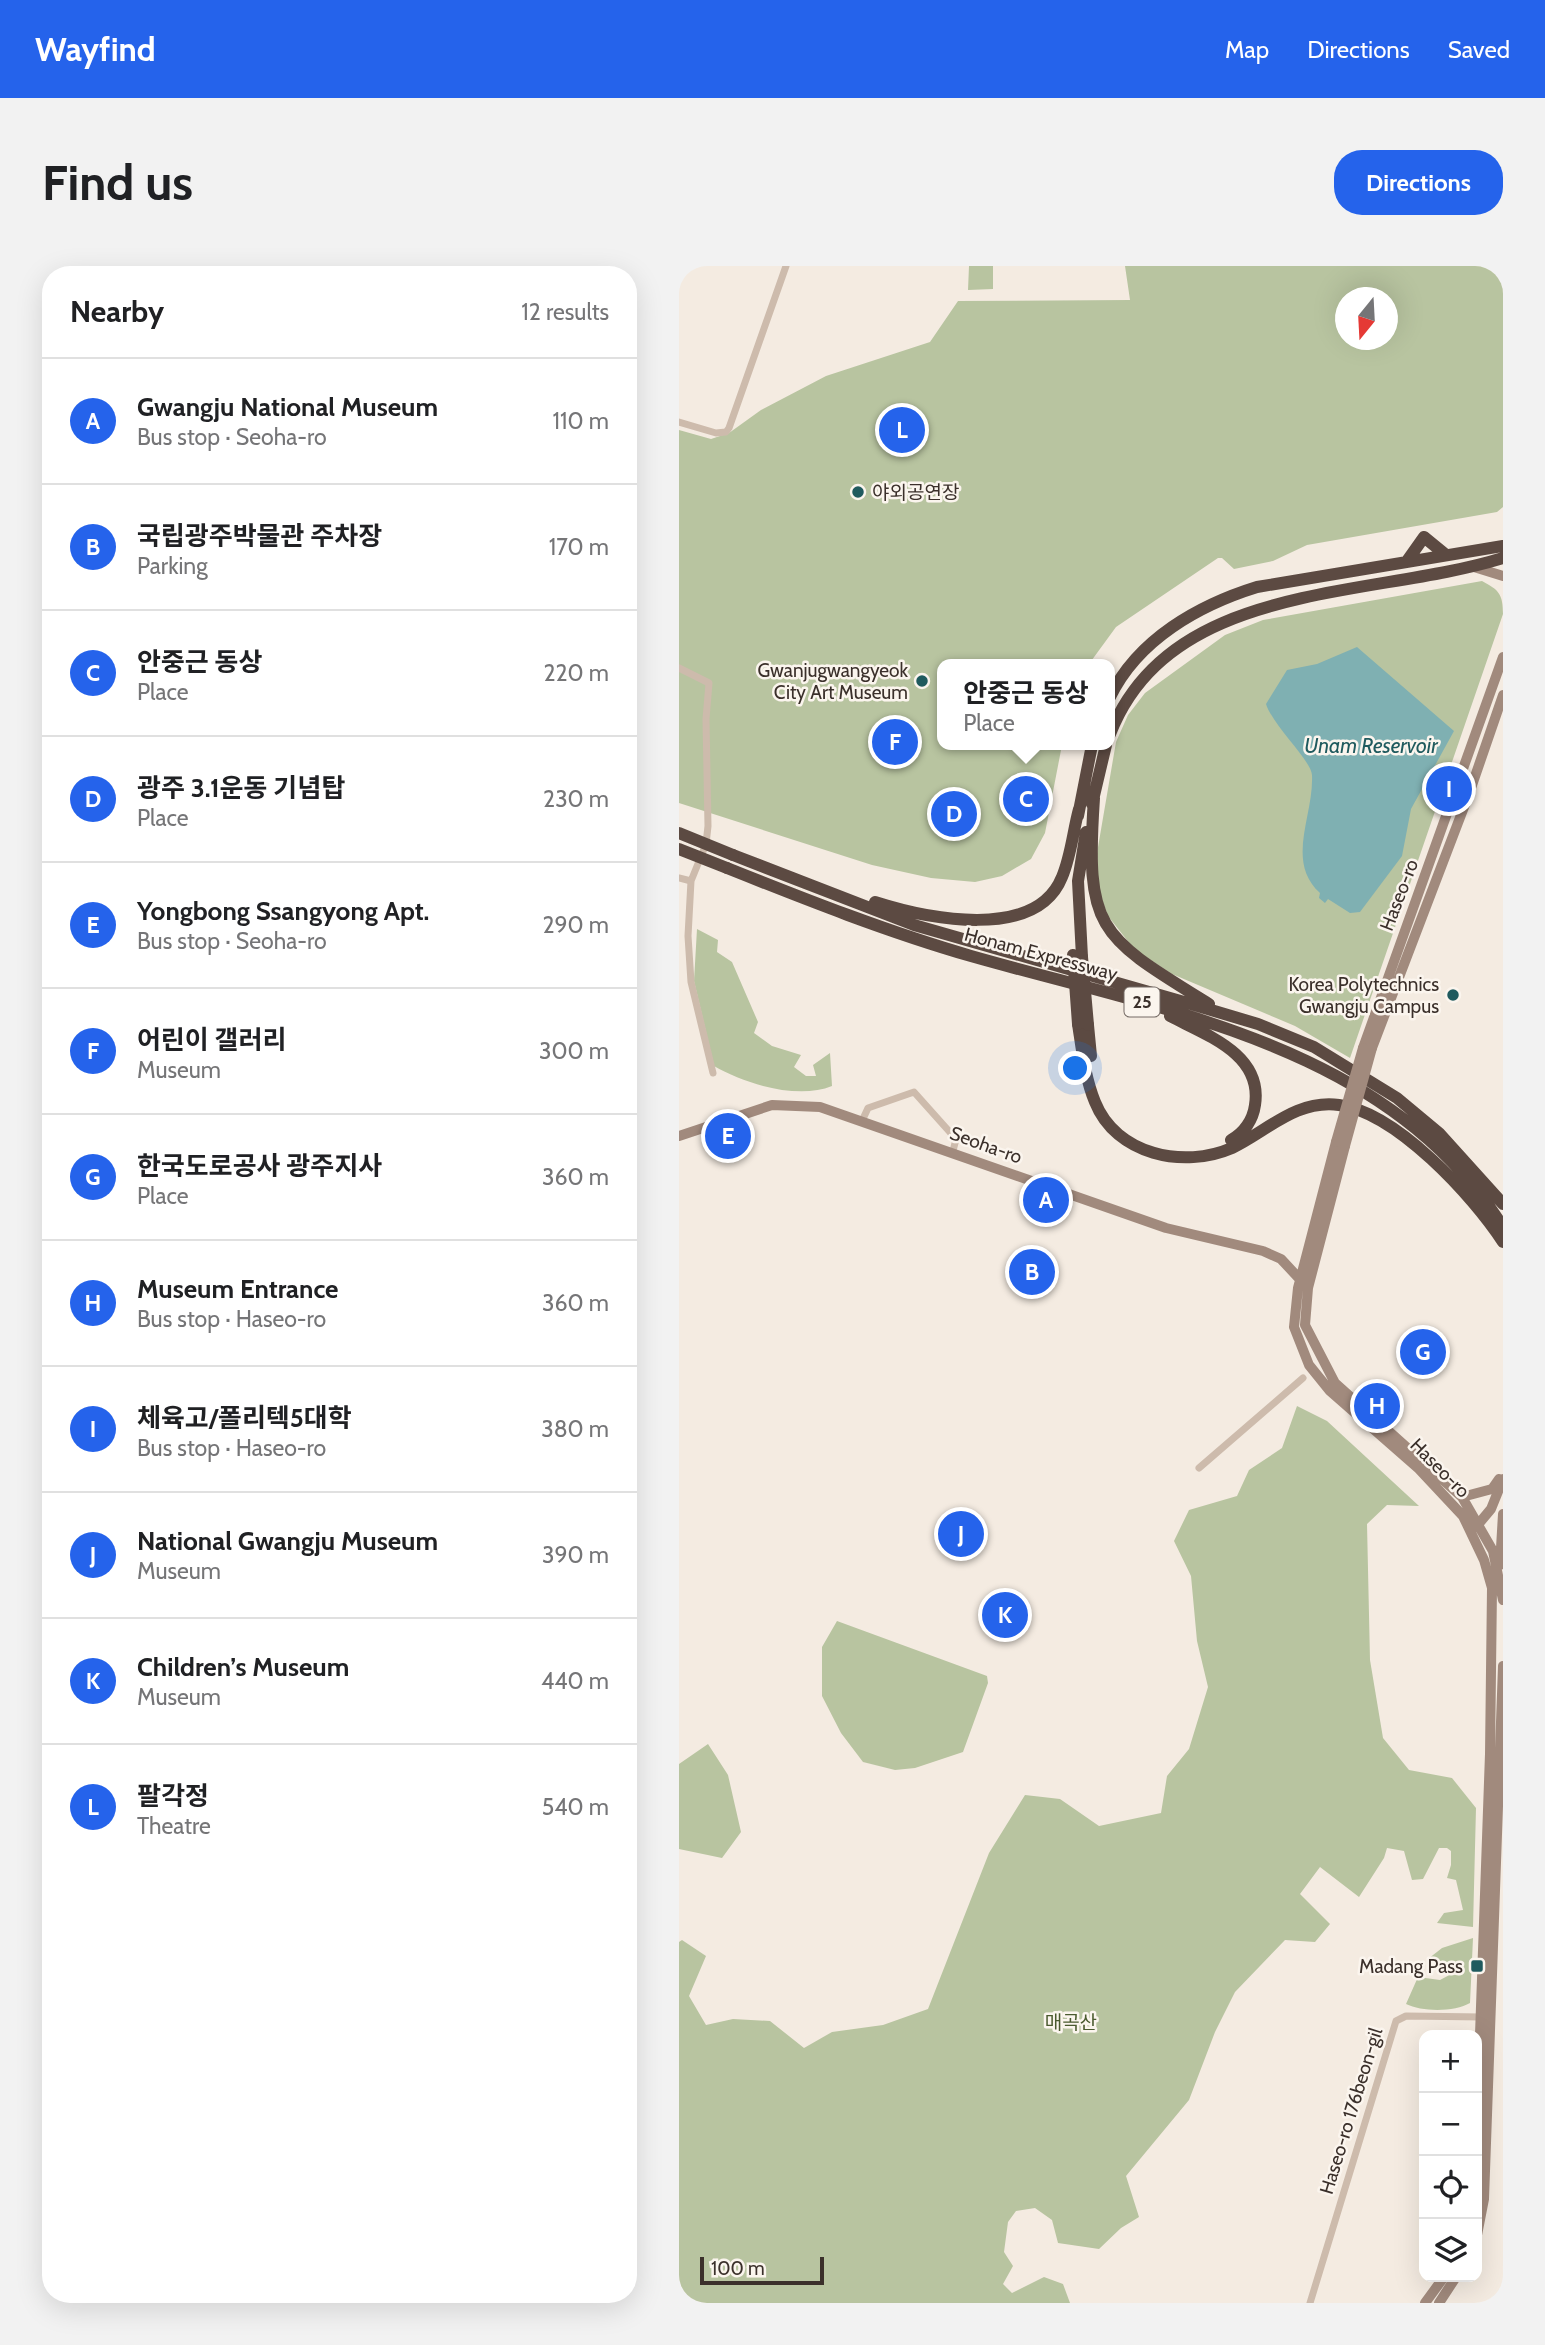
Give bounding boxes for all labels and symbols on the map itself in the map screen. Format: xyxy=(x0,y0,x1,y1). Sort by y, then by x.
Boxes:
north arrow xyxy=(1335,287,1398,350)
pin: L xyxy=(879,404,925,456)
place label: 야외공연장 xyxy=(872,481,959,504)
marker: 야외공연장 xyxy=(850,484,866,500)
place label: Gwanjugwangyeok City Art Museum xyxy=(758,659,908,704)
marker: Gwanjugwangyeok City Art Museum xyxy=(914,673,930,689)
pin: F xyxy=(872,716,918,768)
water label: Unam Reservoir xyxy=(1304,733,1439,758)
pin: I xyxy=(1426,763,1472,815)
pin: C xyxy=(1003,773,1049,825)
pin: D xyxy=(931,788,977,840)
street label: Haseo-ro xyxy=(1375,856,1423,934)
street label: Honam Expressway xyxy=(962,922,1120,986)
place label: Korea Polytechnics Gwangju Campus xyxy=(1288,973,1439,1018)
marker: Korea Polytechnics Gwangju Campus xyxy=(1445,987,1461,1003)
road number: 25 xyxy=(1125,988,1159,1016)
your location xyxy=(1058,1051,1092,1085)
pin: E xyxy=(705,1110,751,1162)
street label: Seoha-ro xyxy=(947,1121,1025,1169)
pin: A xyxy=(1023,1174,1069,1226)
pin: B xyxy=(1009,1246,1055,1298)
pin: G xyxy=(1400,1326,1446,1378)
pin: H xyxy=(1354,1380,1400,1432)
street label: Haseo-ro xyxy=(1405,1433,1475,1503)
pin: J xyxy=(938,1508,984,1560)
pin: K xyxy=(982,1589,1028,1641)
place label: Madang Pass xyxy=(1359,1955,1463,1978)
marker: Madang Pass xyxy=(1469,1958,1485,1974)
park label: 매곡산 xyxy=(1045,2011,1097,2034)
street label: Haseo-ro 176beon-gil xyxy=(1315,2025,1387,2197)
scale bar xyxy=(700,2254,824,2286)

